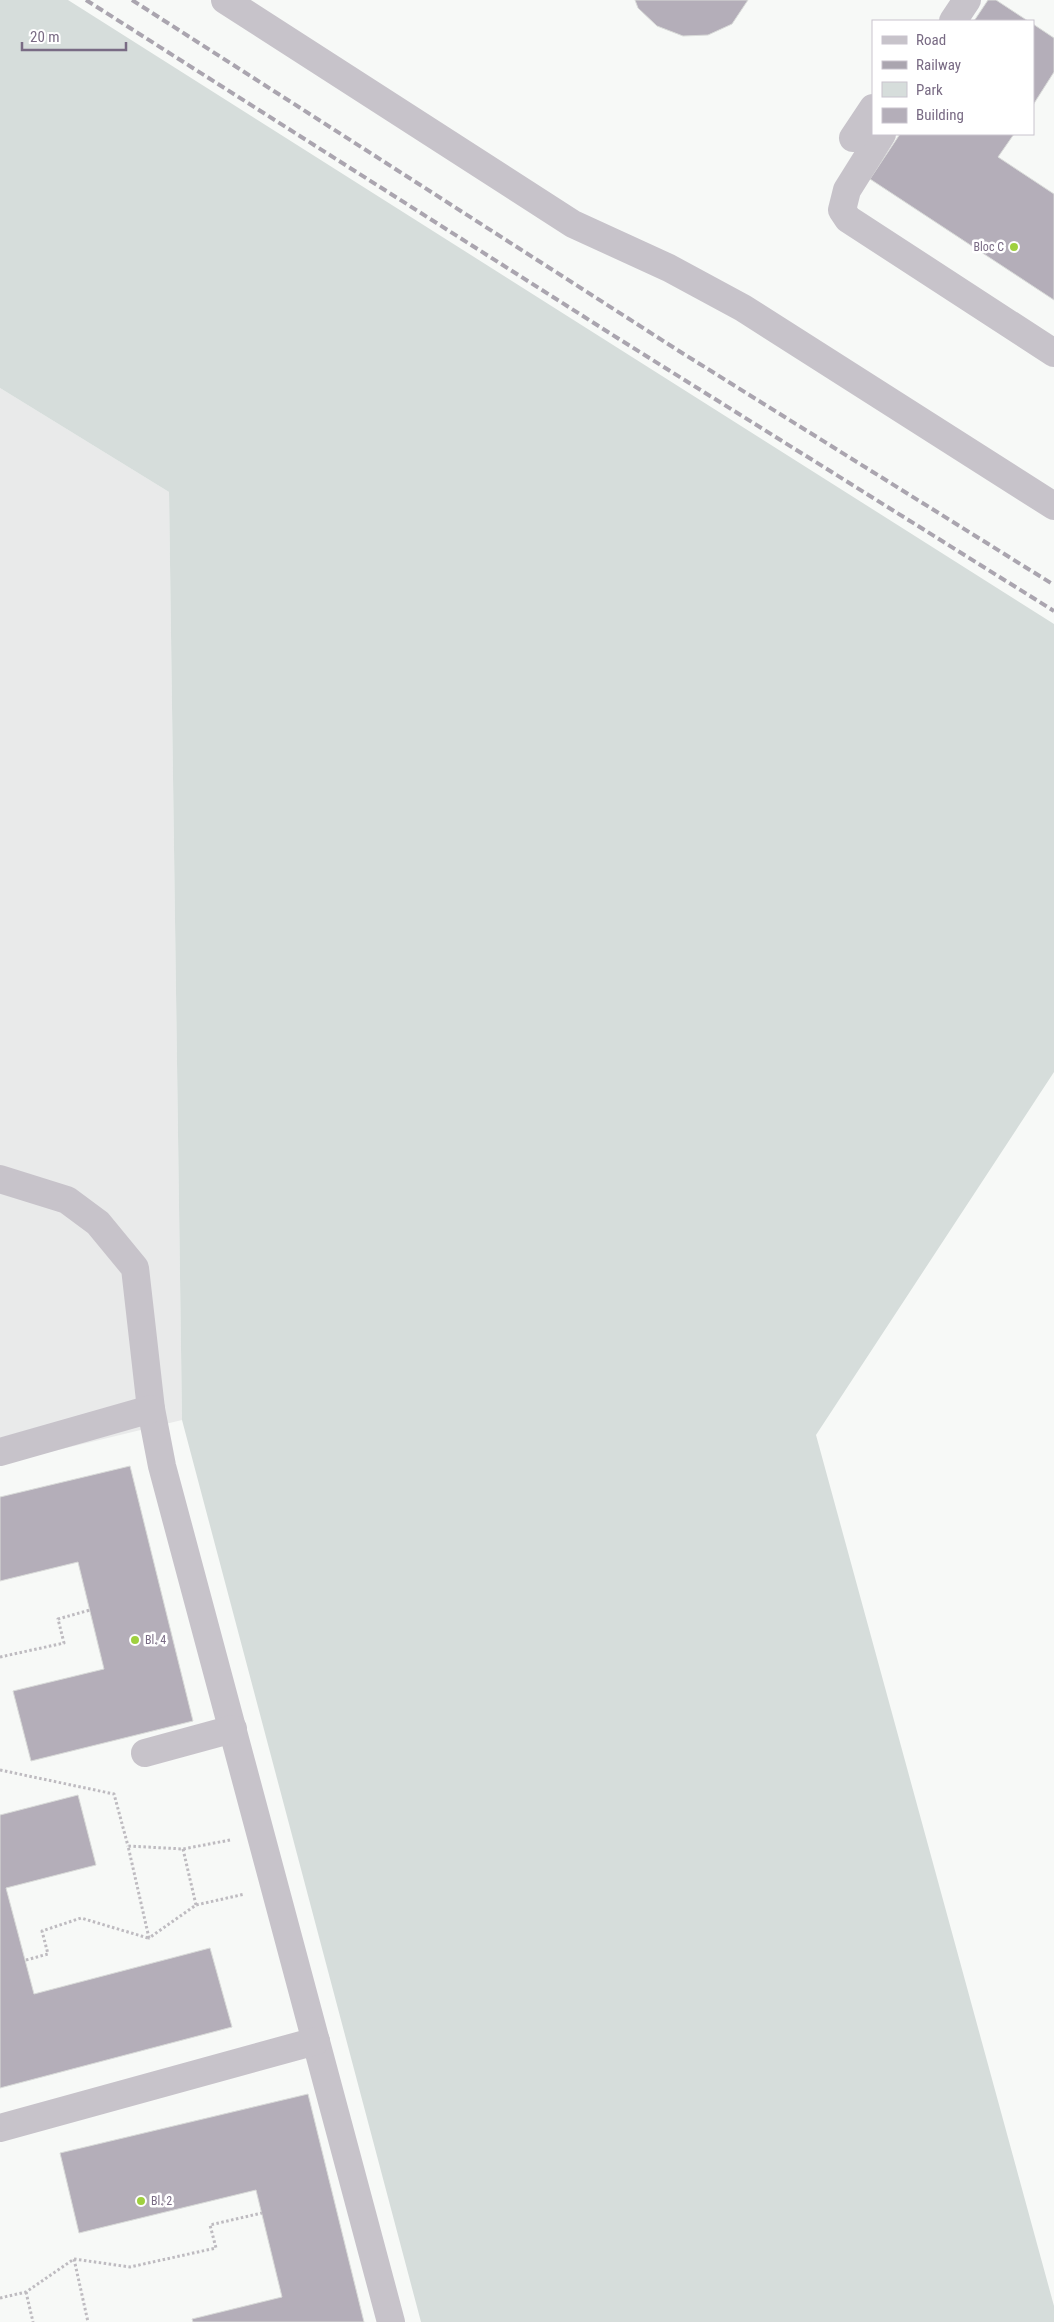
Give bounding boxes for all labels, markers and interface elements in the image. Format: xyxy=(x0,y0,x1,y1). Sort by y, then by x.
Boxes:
scale bar xyxy=(22,20,126,52)
legend xyxy=(872,20,1034,135)
text: 20 m xyxy=(30,28,60,46)
text: Road xyxy=(916,31,946,49)
text: Railway xyxy=(916,56,961,74)
text: Park xyxy=(916,81,943,99)
text: Building xyxy=(916,106,964,124)
place label: Bloc C xyxy=(974,240,1004,254)
marker: Bloc C xyxy=(1008,241,1020,253)
place label: Bl. 4 xyxy=(145,1633,166,1647)
marker: Bl. 4 xyxy=(129,1634,141,1646)
place label: Bl. 2 xyxy=(151,2194,172,2208)
marker: Bl. 2 xyxy=(135,2195,147,2207)

